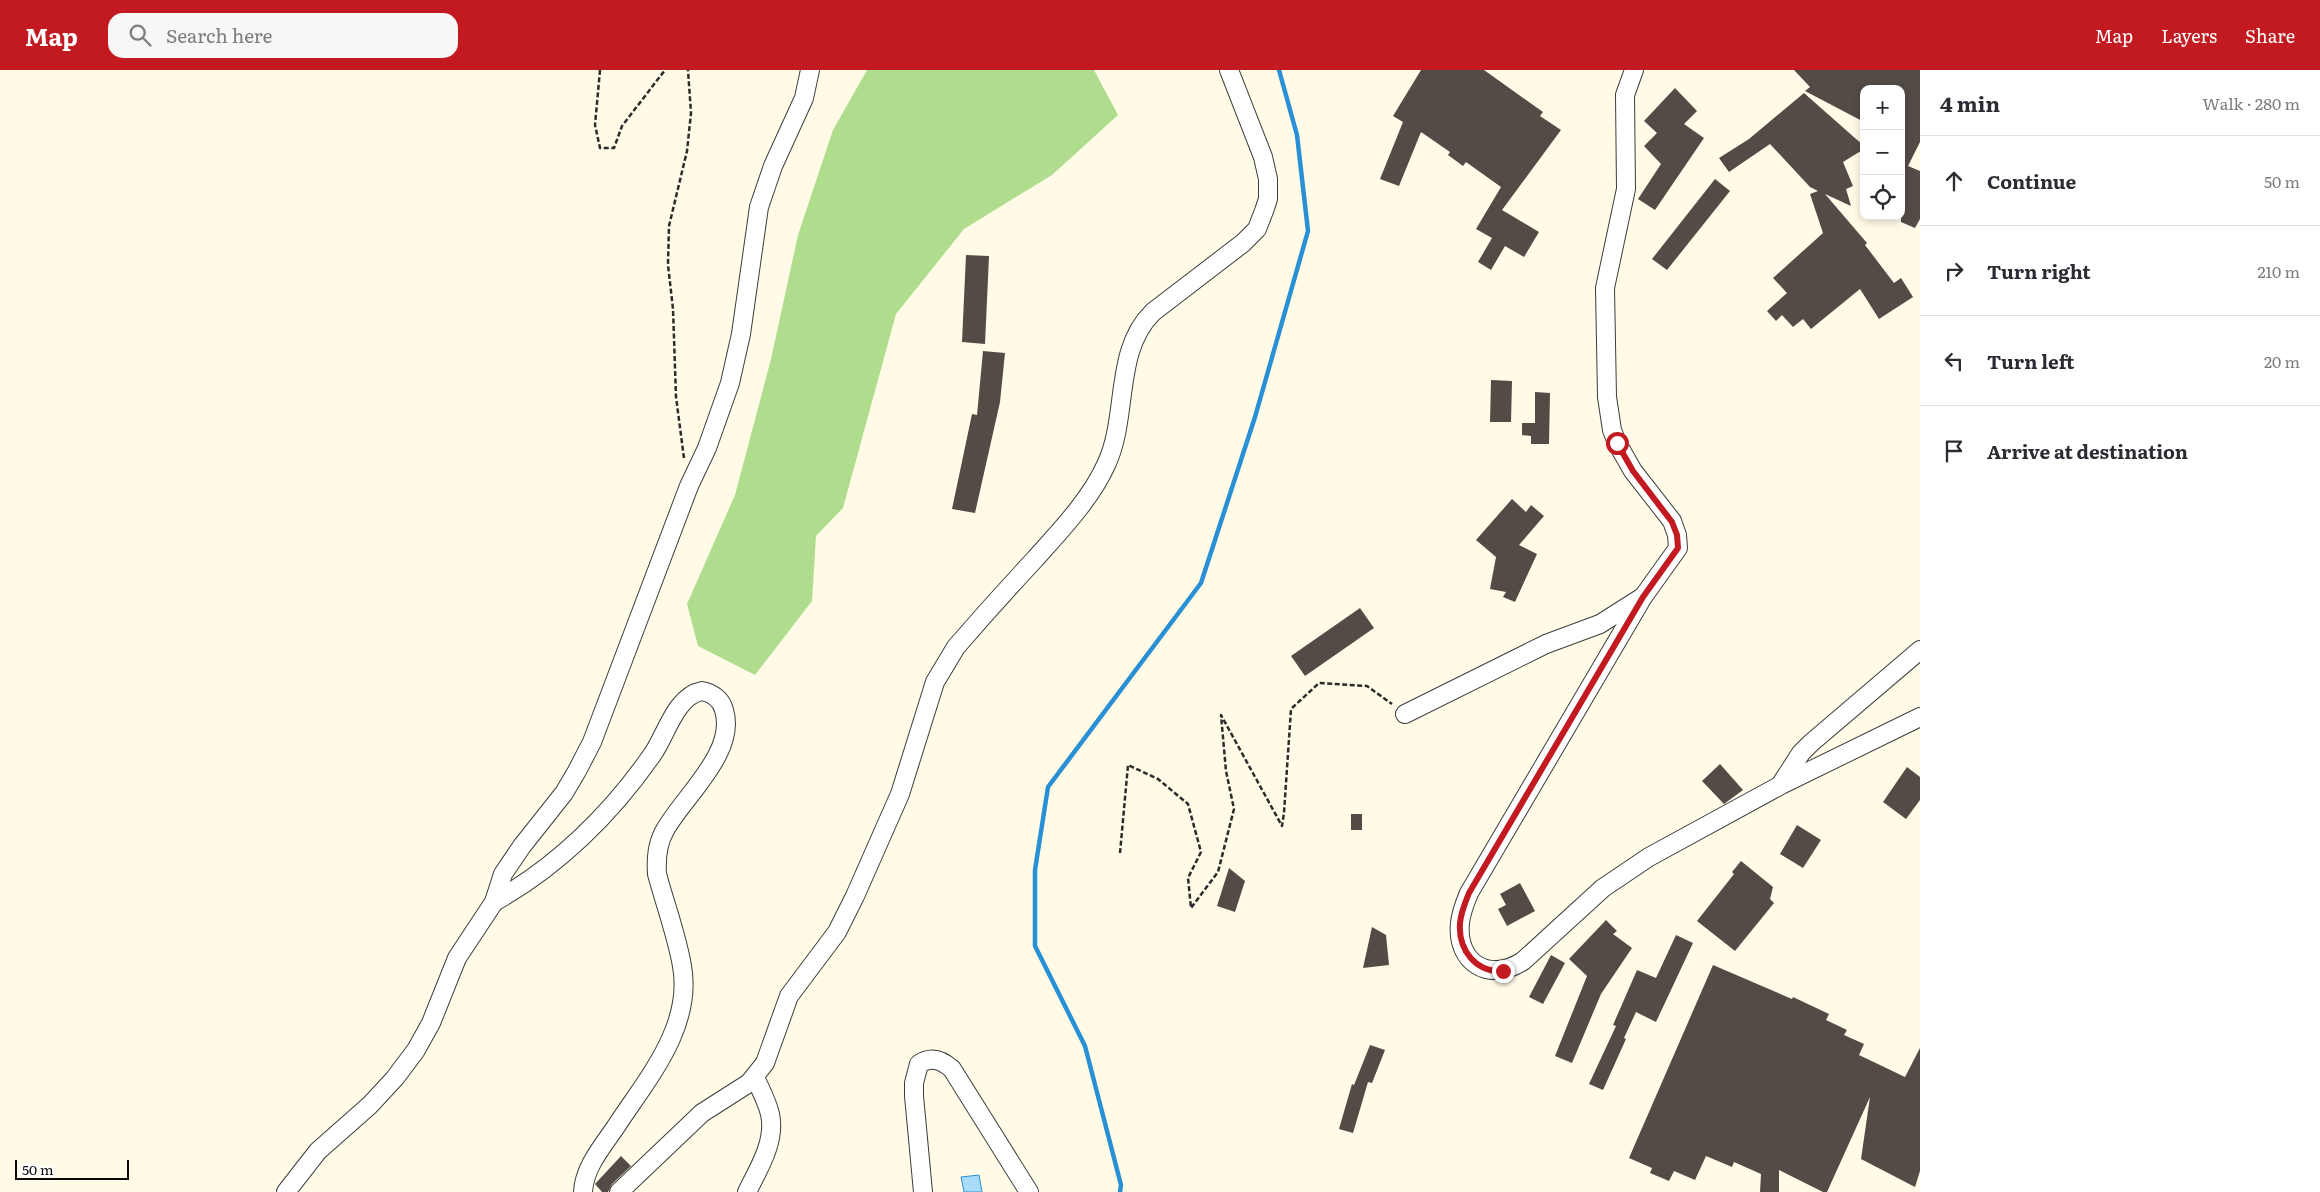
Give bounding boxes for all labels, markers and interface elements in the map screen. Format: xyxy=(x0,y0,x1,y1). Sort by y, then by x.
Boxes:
search box xyxy=(108,13,458,58)
text: Map xyxy=(25,18,78,53)
icon: search xyxy=(126,21,154,49)
text: Search here xyxy=(166,21,272,49)
text: Map xyxy=(2095,22,2133,49)
text: Layers xyxy=(2161,22,2217,49)
text: Share xyxy=(2245,22,2295,49)
map controls xyxy=(1860,85,1905,220)
button: + xyxy=(1860,85,1905,130)
text: 4 min xyxy=(1940,87,2000,118)
text: Walk · 280 m xyxy=(2202,91,2300,115)
button: − xyxy=(1860,130,1905,175)
icon: ahead xyxy=(1940,167,1968,195)
text: Continue xyxy=(1987,167,2076,195)
text: 50 m xyxy=(2264,169,2300,193)
button: locate xyxy=(1860,175,1905,220)
icon: right xyxy=(1940,257,1968,285)
text: Turn right xyxy=(1987,257,2091,285)
text: 210 m xyxy=(2257,259,2300,283)
icon: left xyxy=(1940,347,1968,375)
text: Turn left xyxy=(1987,347,2074,375)
text: 20 m xyxy=(2264,349,2300,373)
route start xyxy=(1606,432,1629,455)
icon: arrive xyxy=(1940,437,1968,465)
text: Arrive at destination xyxy=(1987,437,2188,465)
route end xyxy=(1492,960,1515,983)
scale bar xyxy=(15,1157,129,1180)
text: 50 m xyxy=(22,1159,54,1179)

